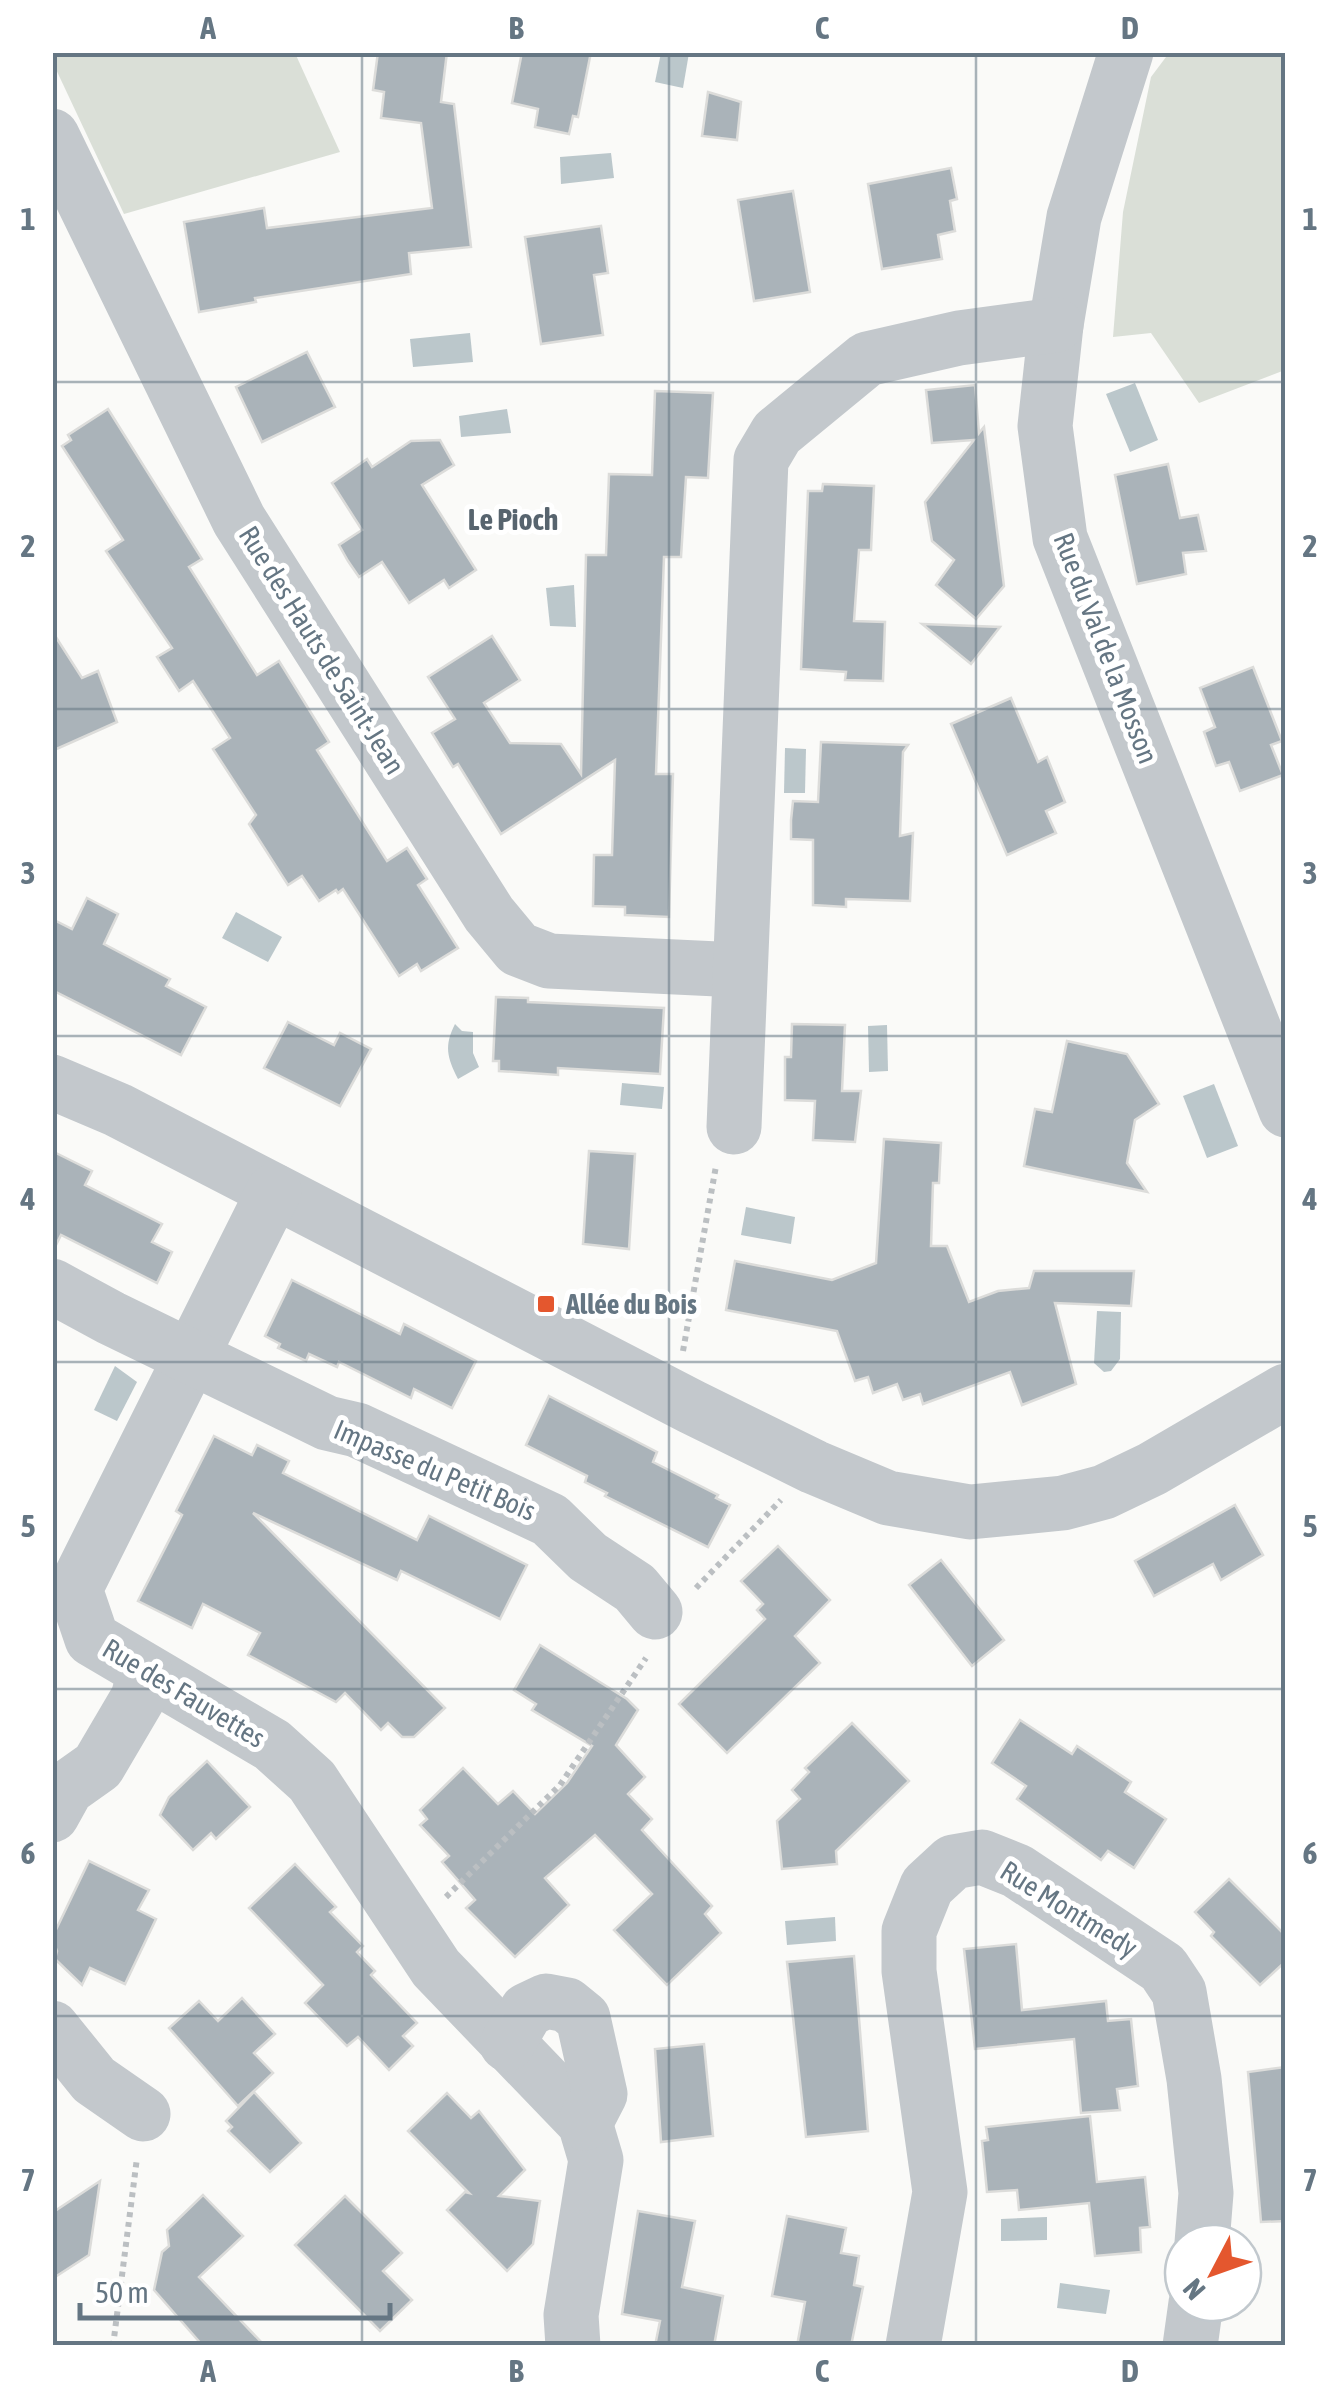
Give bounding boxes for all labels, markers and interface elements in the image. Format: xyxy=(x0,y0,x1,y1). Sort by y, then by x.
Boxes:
text: A xyxy=(199,9,216,46)
text: B xyxy=(508,9,524,46)
text: C xyxy=(815,9,830,46)
text: D xyxy=(1121,9,1139,46)
text: 1 xyxy=(20,200,36,237)
text: 1 xyxy=(1302,200,1318,237)
district label: Le Pioch xyxy=(468,502,558,536)
street label: Rue des Hauts de Saint-Jean xyxy=(233,520,411,780)
text: 2 xyxy=(20,527,36,564)
text: 2 xyxy=(1302,527,1318,564)
street label: Rue du Val de la Mosson xyxy=(1047,528,1165,768)
text: 3 xyxy=(20,854,36,891)
text: 3 xyxy=(1302,854,1318,891)
text: 4 xyxy=(19,1180,36,1217)
text: 4 xyxy=(1301,1180,1318,1217)
place label: Allée du Bois xyxy=(565,1288,697,1320)
marker: Allée du Bois xyxy=(535,1293,557,1315)
street label: Impasse du Petit Bois xyxy=(329,1413,541,1527)
text: 5 xyxy=(20,1507,36,1544)
text: 5 xyxy=(1302,1507,1318,1544)
street label: Rue des Fauvettes xyxy=(97,1632,271,1754)
text: 6 xyxy=(20,1834,36,1871)
text: 6 xyxy=(1302,1834,1318,1871)
street label: Rue Montmedy xyxy=(995,1854,1143,1964)
text: 7 xyxy=(20,2161,36,2198)
text: 7 xyxy=(1302,2161,1318,2198)
north arrow xyxy=(1163,2223,1263,2323)
scale bar xyxy=(80,2258,390,2320)
text: N xyxy=(1177,2273,1212,2306)
text: 50 m xyxy=(95,2275,149,2309)
text: A xyxy=(199,2352,216,2389)
text: B xyxy=(508,2352,524,2389)
text: C xyxy=(815,2352,830,2389)
text: D xyxy=(1121,2352,1139,2389)

